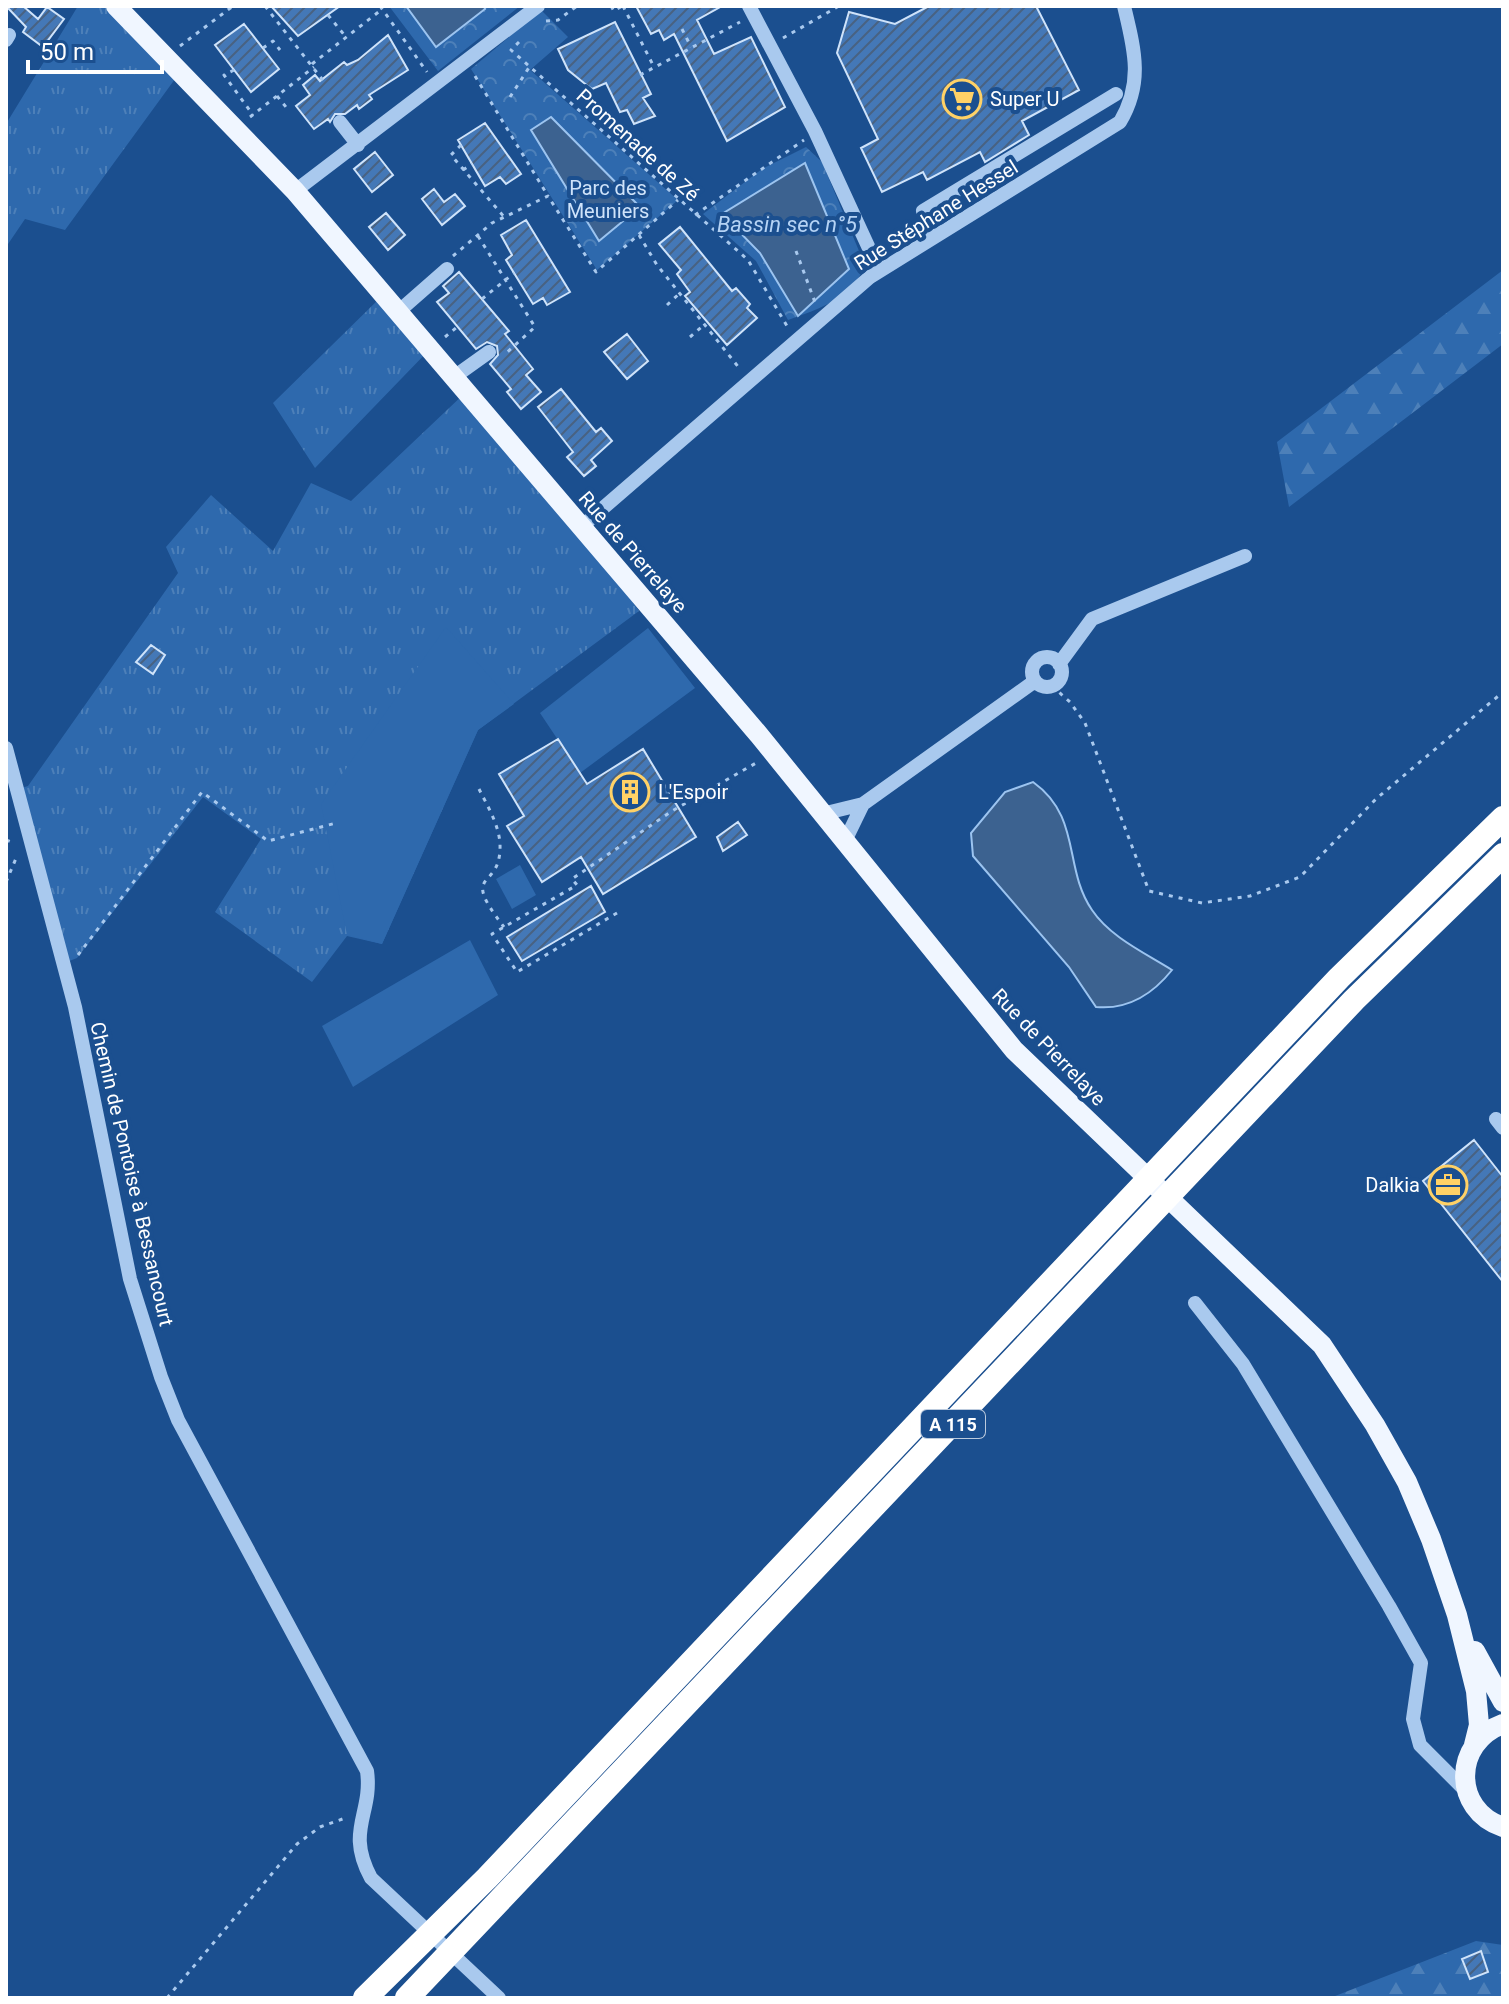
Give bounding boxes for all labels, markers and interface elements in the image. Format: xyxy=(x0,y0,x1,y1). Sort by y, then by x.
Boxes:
scale bar xyxy=(28,24,162,74)
text: 50 m xyxy=(40,38,94,66)
supermarket icon: Super U xyxy=(941,78,983,120)
street label: Promenade de Zé xyxy=(572,84,704,206)
place label: Super U xyxy=(990,87,1059,111)
street label: Rue Stéphane Hessel xyxy=(850,155,1022,275)
park label: Parc des Meuniers xyxy=(567,176,649,223)
water label: Bassin sec n°5 xyxy=(717,212,858,237)
street label: Rue de Pierrelaye xyxy=(574,486,692,618)
building icon: L'Espoir xyxy=(609,771,651,813)
place label: L'Espoir xyxy=(658,780,728,804)
street label: Rue de Pierrelaye xyxy=(987,984,1111,1110)
street label: Chemin de Pontoise à Bessancourt xyxy=(85,1020,179,1328)
office icon: Dalkia xyxy=(1427,1164,1469,1206)
place label: Dalkia xyxy=(1365,1173,1420,1197)
road number: A 115 xyxy=(921,1410,985,1438)

